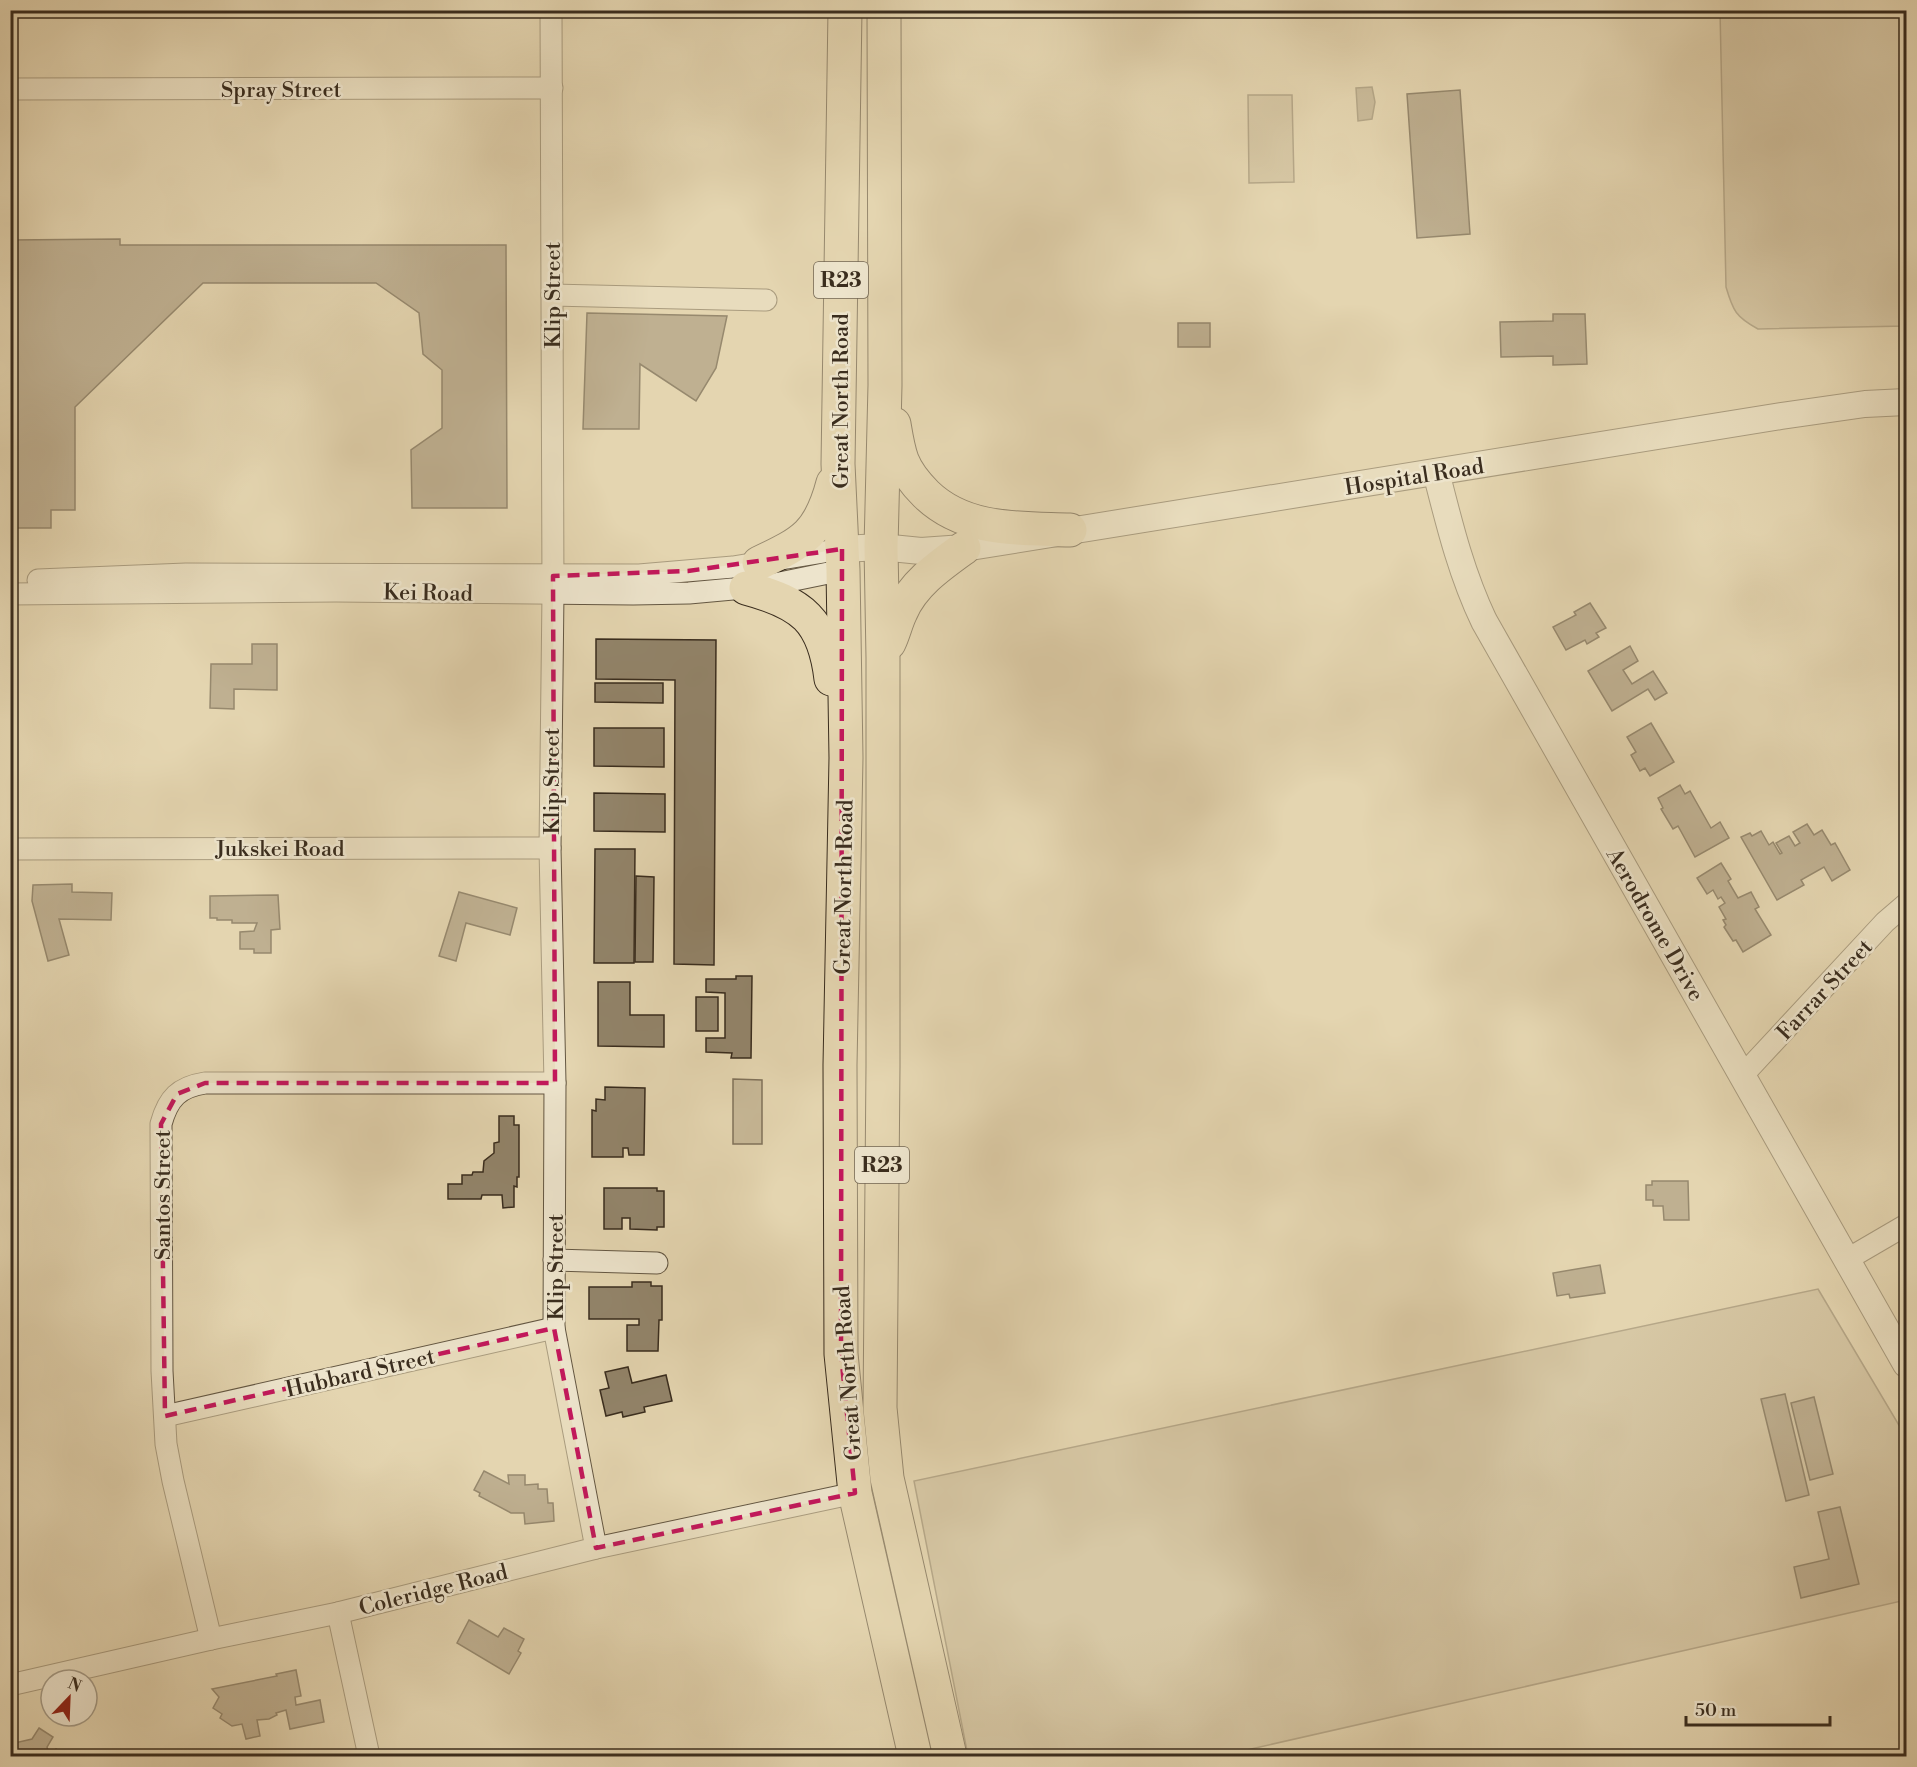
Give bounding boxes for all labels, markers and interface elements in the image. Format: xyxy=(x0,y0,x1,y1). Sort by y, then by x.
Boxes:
street label: Spray Street xyxy=(221,77,342,104)
street label: Klip Street xyxy=(540,241,567,348)
road number: R23 xyxy=(814,262,868,298)
street label: Great North Road xyxy=(828,313,855,489)
street label: Hospital Road xyxy=(1343,453,1486,502)
street label: Kei Road xyxy=(383,579,474,608)
street label: Klip Street xyxy=(539,727,566,834)
street label: Great North Road xyxy=(829,799,860,975)
street label: Jukskei Road xyxy=(214,836,345,863)
street label: Aerodrome Drive xyxy=(1599,843,1709,1006)
street label: Farrar Street xyxy=(1771,934,1879,1046)
street label: Santos Street xyxy=(150,1129,177,1260)
road number: R23 xyxy=(855,1147,909,1183)
street label: Klip Street xyxy=(543,1213,570,1320)
street label: Great North Road xyxy=(829,1284,868,1461)
street label: Hubbard Street xyxy=(283,1343,438,1404)
street label: Coleridge Road xyxy=(356,1559,511,1622)
north arrow xyxy=(39,1668,99,1728)
text: N xyxy=(65,1673,85,1697)
scale bar xyxy=(1686,1689,1830,1727)
text: 50 m xyxy=(1695,1699,1737,1722)

